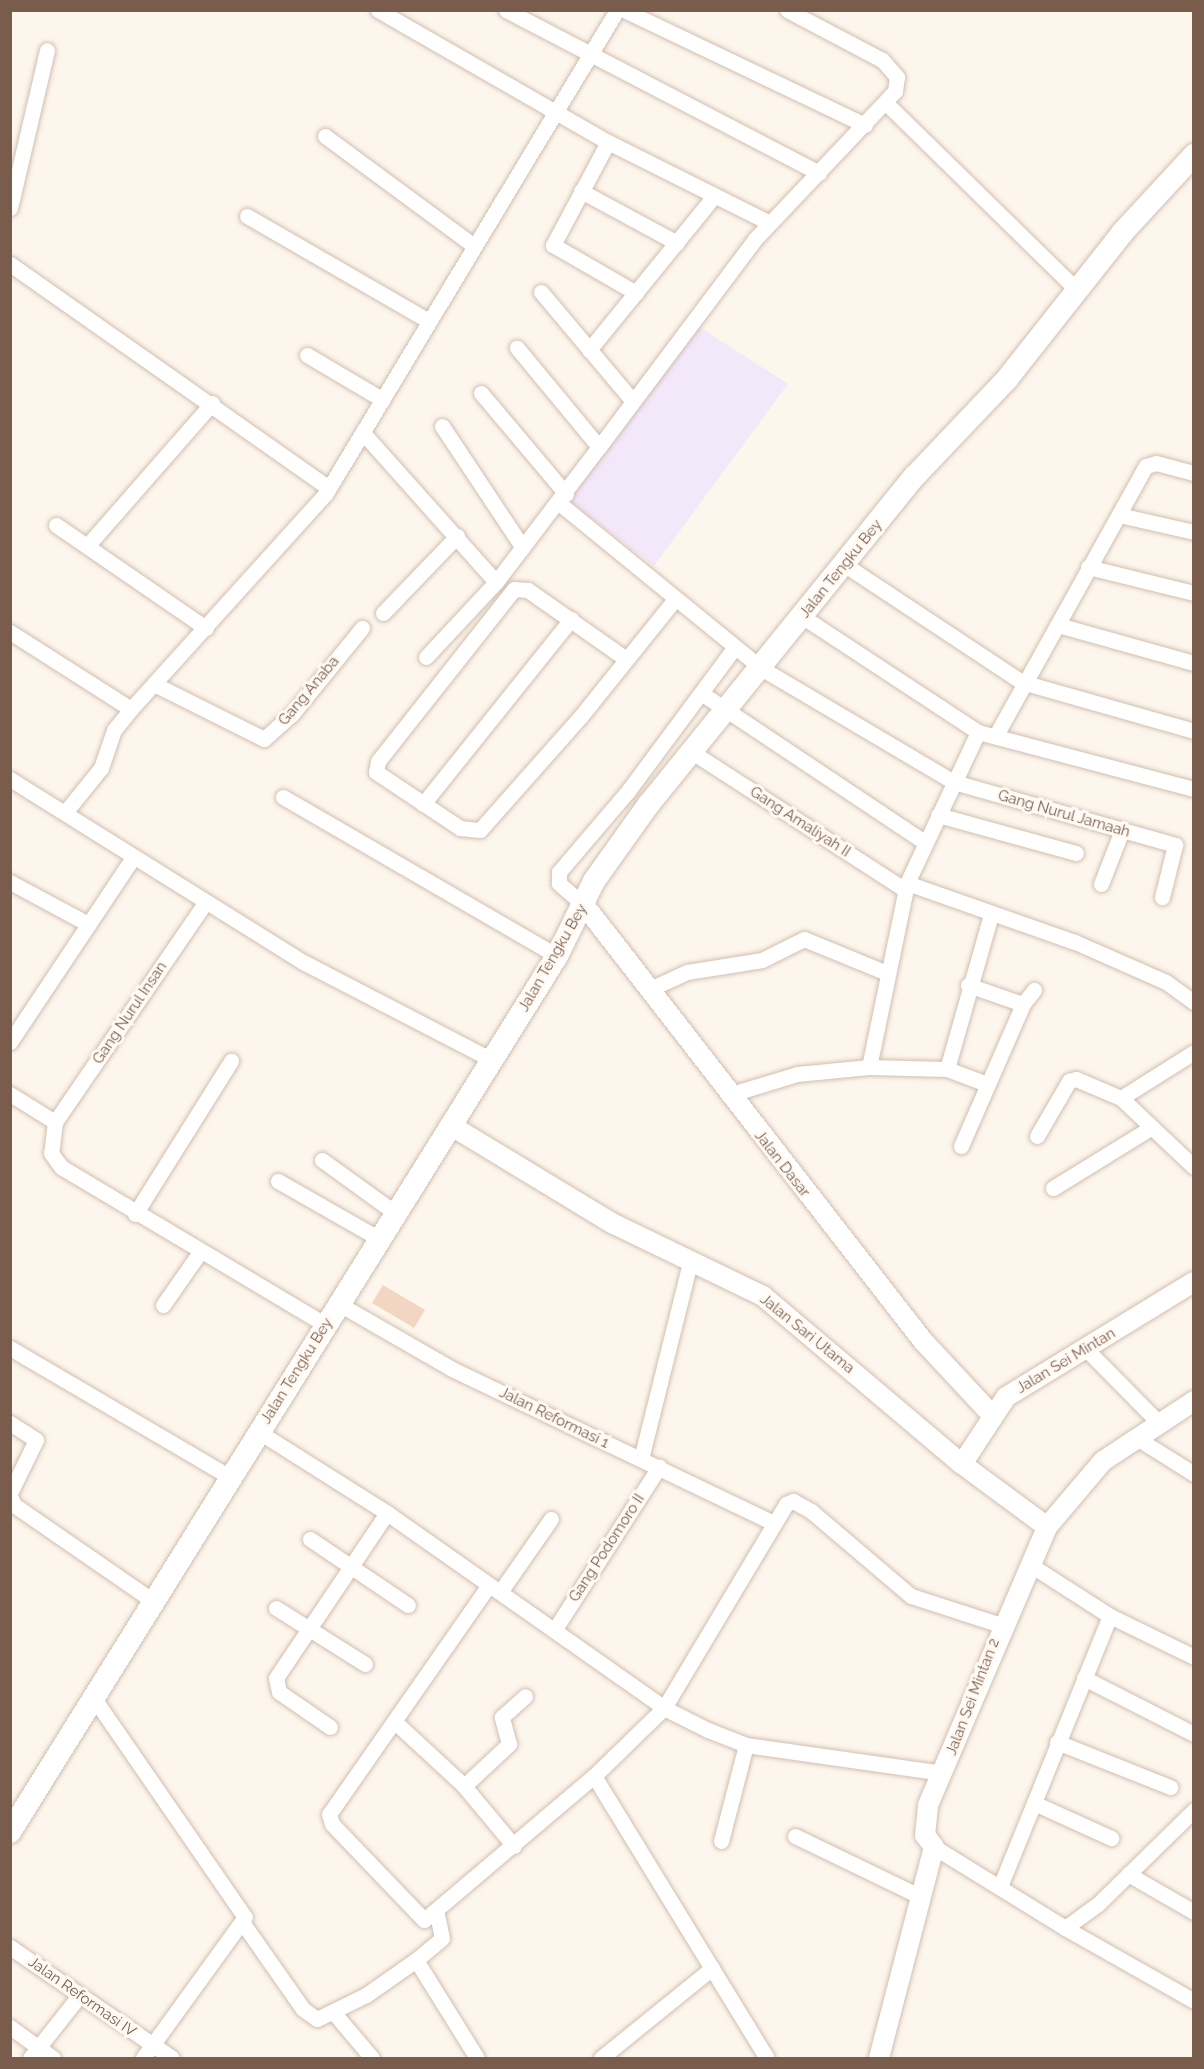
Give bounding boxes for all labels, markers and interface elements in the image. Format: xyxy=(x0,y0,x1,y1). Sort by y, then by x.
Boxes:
street label: Jalan Tengku Bey xyxy=(796,516,886,622)
street label: Gang Anaba xyxy=(275,653,343,729)
street label: Gang Amaliyah II xyxy=(746,783,854,861)
street label: Gang Nurul Jamaah xyxy=(995,786,1133,842)
street label: Jalan Tengku Bey xyxy=(515,901,591,1015)
street label: Gang Nurul Insan xyxy=(89,958,171,1068)
street label: Jalan Dasar xyxy=(750,1127,814,1201)
street label: Jalan Sari Utama xyxy=(756,1290,858,1378)
street label: Jalan Tengku Bey xyxy=(257,1315,337,1427)
street label: Jalan Sei Mintan xyxy=(1013,1324,1119,1398)
street label: Jalan Reformasi 1 xyxy=(496,1384,612,1452)
street label: Gang Podomoro II xyxy=(565,1491,649,1605)
street label: Jalan Sei Mintan 2 xyxy=(942,1636,1004,1758)
street label: Jalan Reformasi IV xyxy=(25,1953,139,2041)

